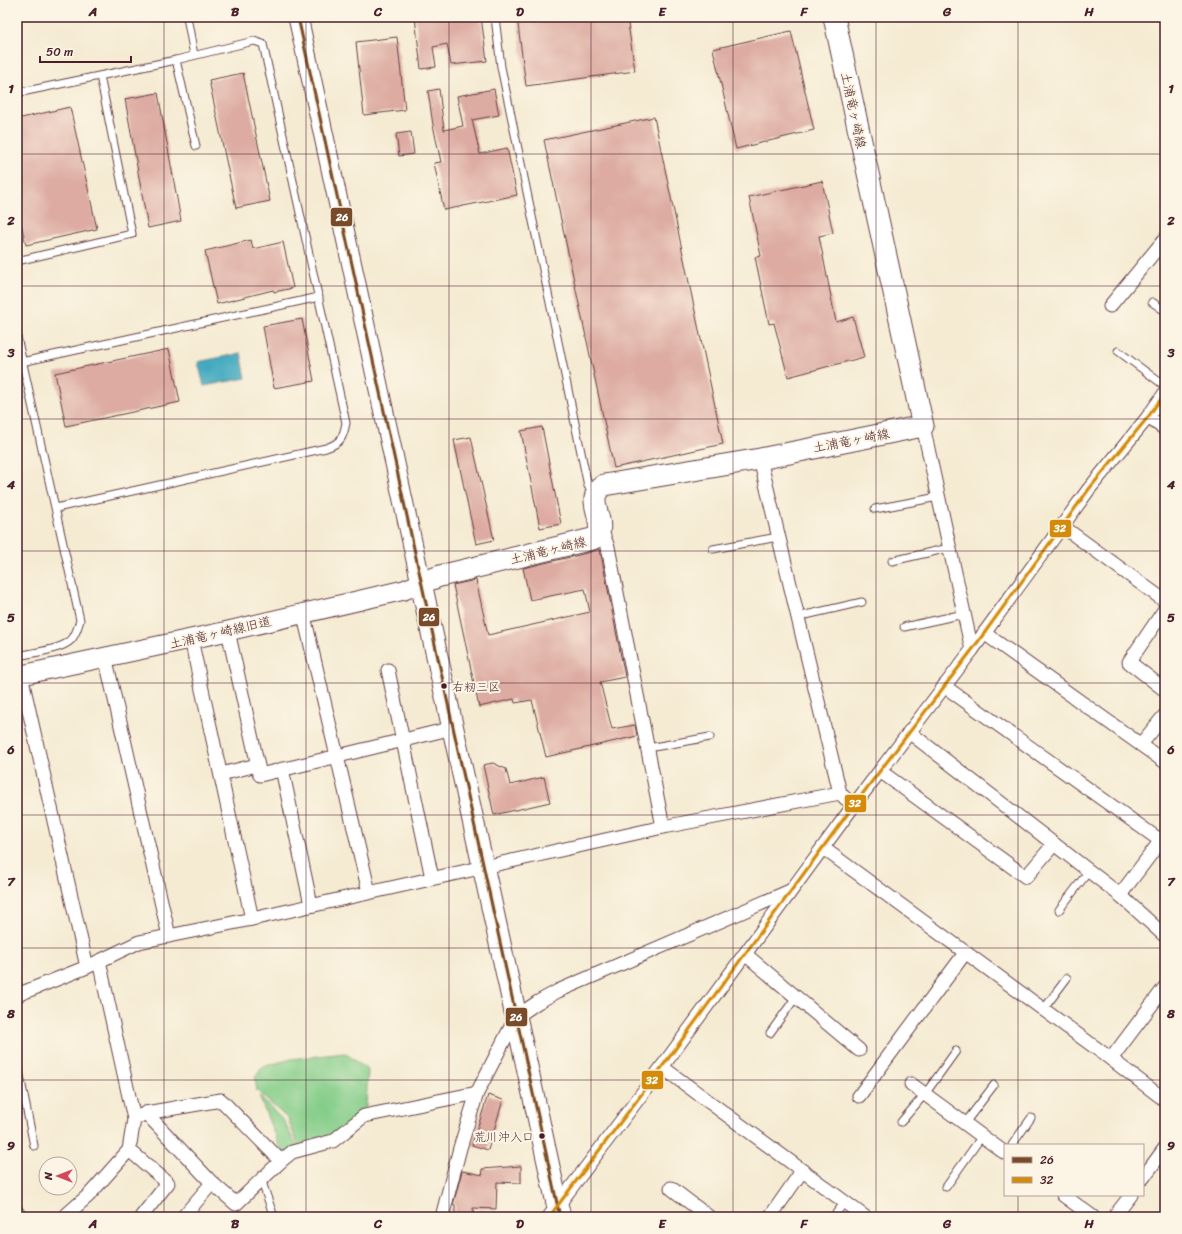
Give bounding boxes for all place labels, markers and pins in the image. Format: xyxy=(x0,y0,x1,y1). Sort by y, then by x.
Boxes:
place label: 右籾三区 xyxy=(452,676,500,698)
marker: 右籾三区 xyxy=(439,681,449,691)
place label: 荒川沖入口 xyxy=(474,1126,534,1148)
marker: 荒川沖入口 xyxy=(537,1131,547,1141)

